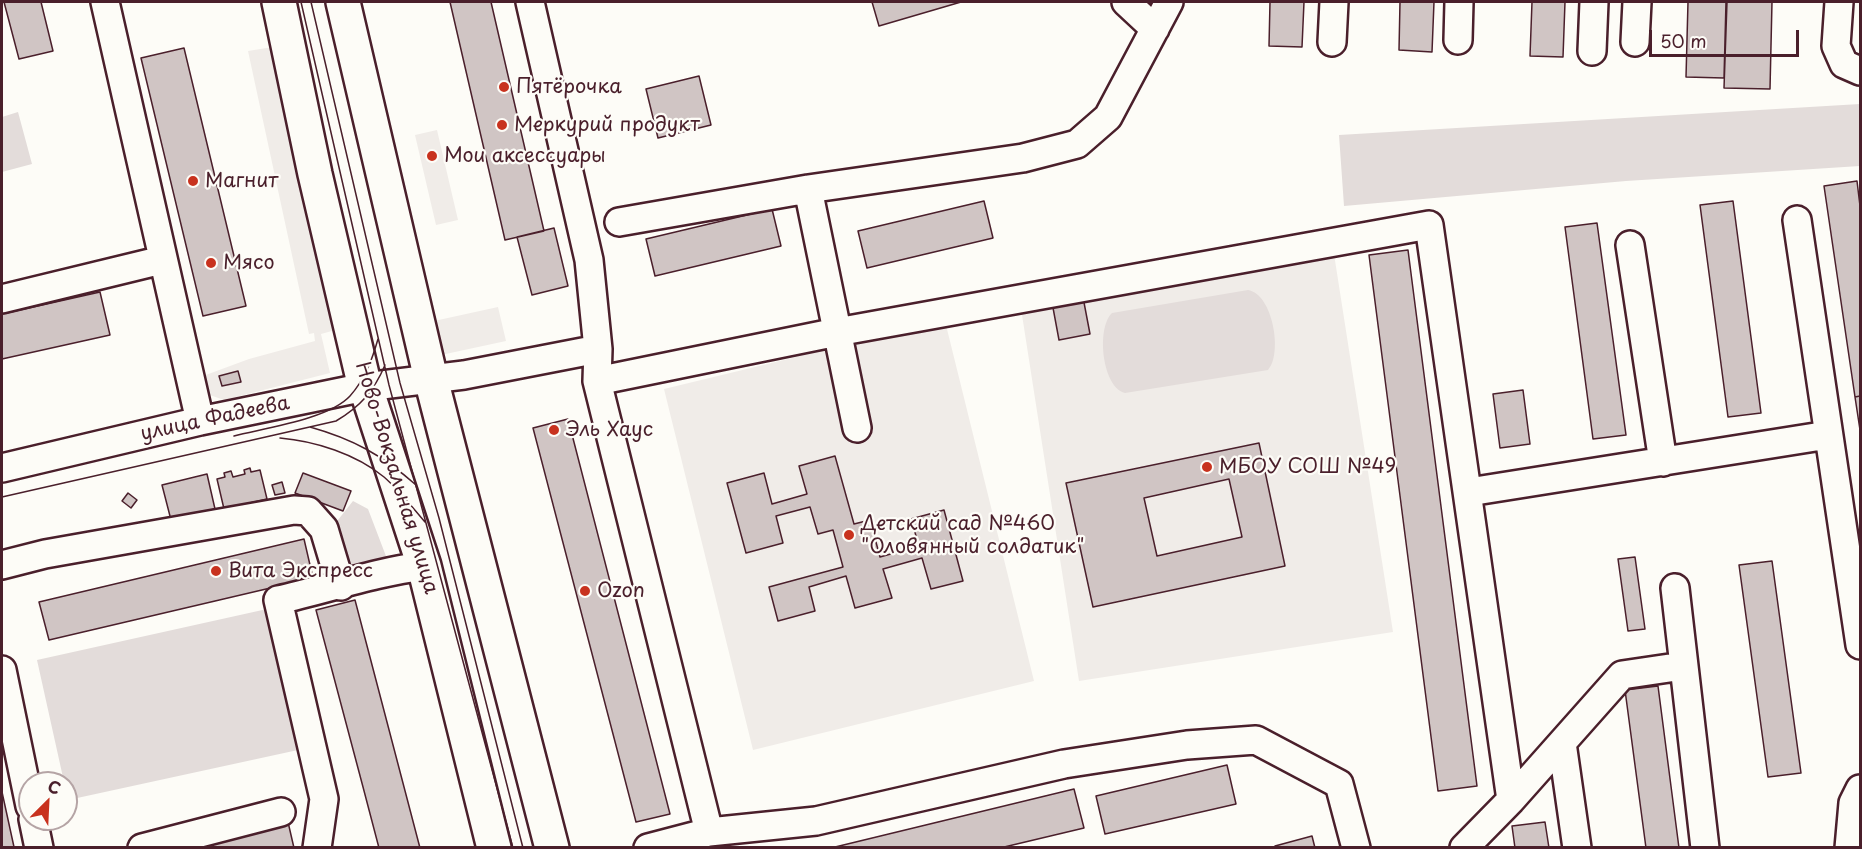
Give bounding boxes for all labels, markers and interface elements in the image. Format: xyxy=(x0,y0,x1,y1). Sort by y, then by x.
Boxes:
scale bar xyxy=(1652,18,1802,56)
text: 50 m xyxy=(1660,27,1707,54)
place label: Пятёрочка xyxy=(516,75,622,99)
marker: Пятёрочка xyxy=(497,80,511,94)
place label: Меркурий продукт xyxy=(514,113,700,137)
marker: Меркурий продукт xyxy=(495,118,509,132)
place label: Мои аксессуары xyxy=(444,144,606,168)
marker: Мои аксессуары xyxy=(425,149,439,163)
place label: Магнит xyxy=(205,169,278,193)
marker: Магнит xyxy=(186,174,200,188)
place label: Мясо xyxy=(223,251,274,275)
marker: Мясо xyxy=(204,256,218,270)
street label: Ново-Вокзальная улица xyxy=(349,359,443,597)
street label: улица Фадеева xyxy=(138,391,292,447)
place label: Эль Хаус xyxy=(566,418,653,442)
marker: Эль Хаус xyxy=(547,423,561,437)
place label: МБОУ СОШ №49 xyxy=(1219,455,1396,479)
marker: МБОУ СОШ №49 xyxy=(1200,460,1214,474)
place label: Детский сад №460 "Оловянный солдатик" xyxy=(861,512,1084,559)
marker: Детский сад №460 "Оловянный солдатик" xyxy=(842,528,856,542)
place label: Вита Экспресс xyxy=(228,559,373,583)
marker: Вита Экспресс xyxy=(209,564,223,578)
place label: Ozon xyxy=(597,579,645,603)
marker: Ozon xyxy=(578,584,592,598)
north arrow xyxy=(18,771,78,831)
text: С xyxy=(44,773,65,800)

